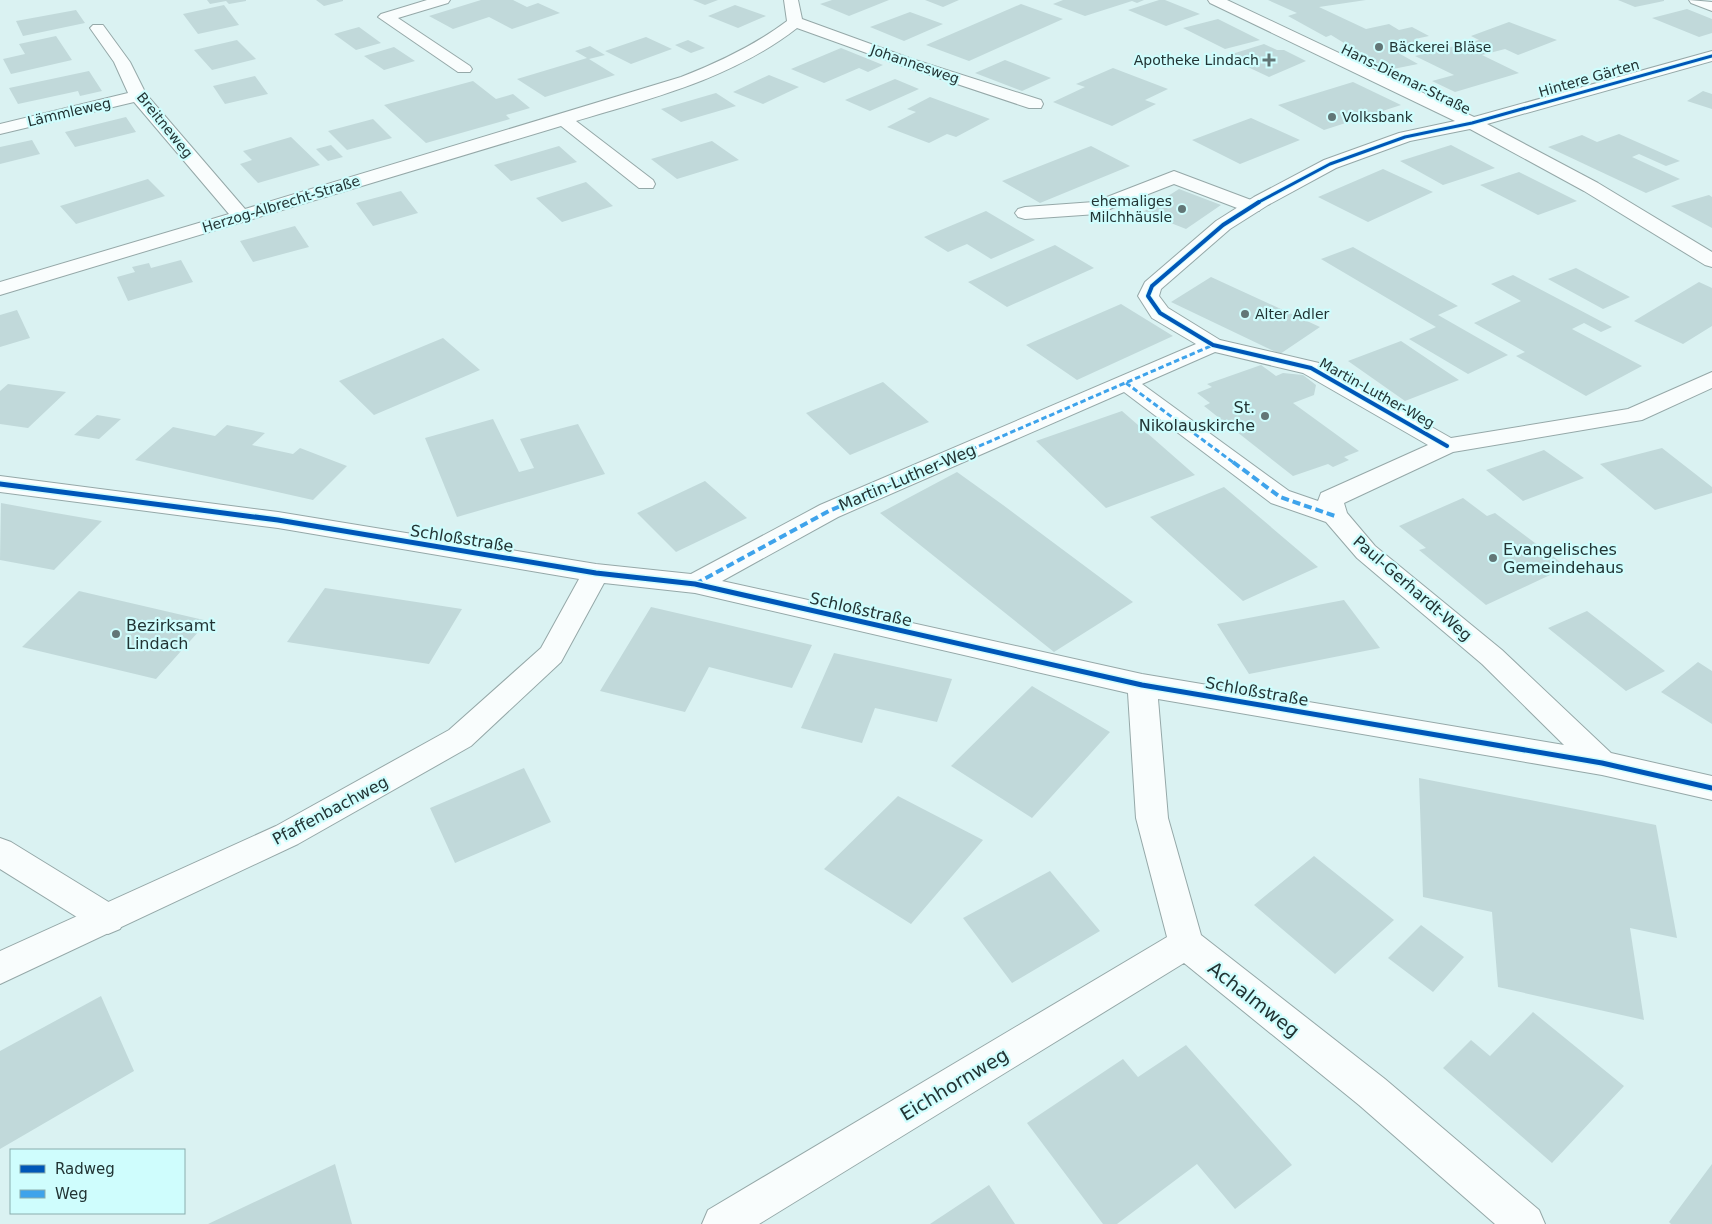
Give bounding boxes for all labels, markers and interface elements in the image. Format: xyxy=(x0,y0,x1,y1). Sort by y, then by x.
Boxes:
place label: Bäckerei Bläse xyxy=(1389,39,1491,55)
street label: Johannesweg xyxy=(868,41,961,87)
street label: Hans-Diemar-Straße xyxy=(1339,41,1473,117)
marker: Bäckerei Bläse xyxy=(1373,41,1385,53)
place label: Apotheke Lindach xyxy=(1134,52,1259,68)
marker: Apotheke Lindach xyxy=(1263,54,1275,66)
street label: Hintere Gärten xyxy=(1537,56,1641,100)
street label: Breitneweg xyxy=(134,89,196,161)
street label: Lämmleweg xyxy=(26,95,112,129)
place label: Volksbank xyxy=(1342,109,1414,125)
marker: Volksbank xyxy=(1326,111,1338,123)
street label: Herzog-Albrecht-Straße xyxy=(200,172,362,236)
place label: ehemaliges Milchhäusle xyxy=(1089,193,1172,225)
marker: ehemaliges Milchhäusle xyxy=(1176,203,1188,215)
place label: Alter Adler xyxy=(1255,306,1329,322)
marker: Alter Adler xyxy=(1239,308,1251,320)
street label: Martin-Luther-Weg xyxy=(1317,355,1437,431)
place label: St. Nikolauskirche xyxy=(1139,398,1255,435)
marker: St. Nikolauskirche xyxy=(1259,410,1271,422)
street label: Martin-Luther-Weg xyxy=(836,440,979,515)
street label: Schloßstraße xyxy=(409,521,515,556)
street label: Paul-Gerhardt-Weg xyxy=(1349,532,1476,645)
place label: Evangelisches Gemeindehaus xyxy=(1503,540,1624,577)
marker: Evangelisches Gemeindehaus xyxy=(1487,552,1499,564)
street label: Schloßstraße xyxy=(808,588,914,630)
place label: Bezirksamt Lindach xyxy=(126,616,216,653)
marker: Bezirksamt Lindach xyxy=(110,628,122,640)
street label: Schloßstraße xyxy=(1204,673,1310,710)
street label: Pfaffenbachweg xyxy=(269,772,391,849)
street label: Achalmweg xyxy=(1204,957,1304,1041)
street label: Eichhornweg xyxy=(896,1043,1012,1125)
legend xyxy=(10,1149,185,1214)
text: Radweg xyxy=(55,1160,115,1178)
text: Weg xyxy=(55,1185,88,1203)

